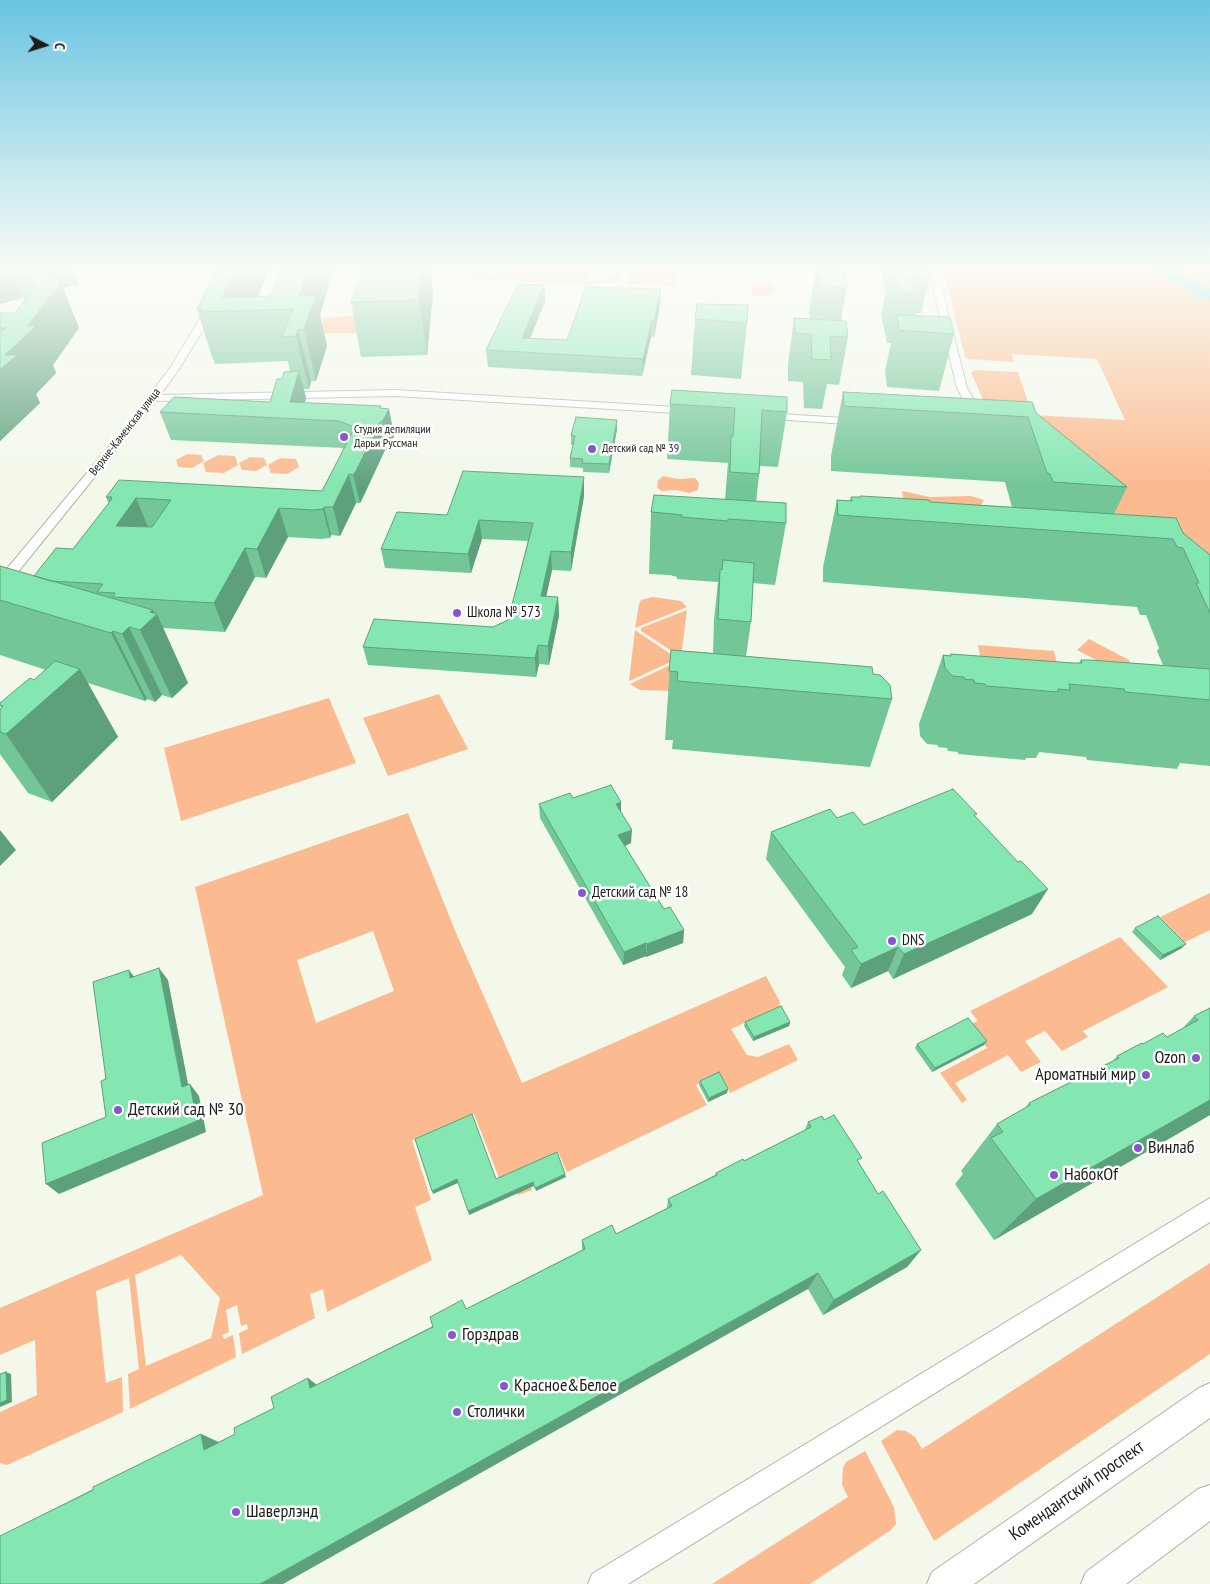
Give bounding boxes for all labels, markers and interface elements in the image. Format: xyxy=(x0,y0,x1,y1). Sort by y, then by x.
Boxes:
north arrow xyxy=(20,20,70,70)
text: С xyxy=(51,42,69,50)
street label: Верхне-Каменская улица xyxy=(86,385,164,479)
place label: Студия депиляции Дарьи Руссман xyxy=(354,423,431,451)
marker: Студия депиляции Дарьи Руссман xyxy=(338,431,350,443)
place label: Детский сад № 39 xyxy=(602,442,679,456)
marker: Детский сад № 39 xyxy=(586,443,598,455)
place label: Школа № 573 xyxy=(467,604,541,622)
marker: Школа № 573 xyxy=(451,607,463,619)
place label: Детский сад № 18 xyxy=(592,884,688,902)
marker: Детский сад № 18 xyxy=(576,887,588,899)
place label: DNS xyxy=(902,932,924,950)
marker: DNS xyxy=(886,935,898,947)
place label: Ozon xyxy=(1154,1047,1186,1069)
marker: Ozon xyxy=(1190,1052,1202,1064)
place label: Ароматный мир xyxy=(1035,1064,1136,1086)
marker: Ароматный мир xyxy=(1140,1069,1152,1081)
place label: Детский сад № 30 xyxy=(128,1099,244,1121)
marker: Детский сад № 30 xyxy=(112,1104,124,1116)
place label: Винлаб xyxy=(1148,1137,1194,1159)
marker: Винлаб xyxy=(1132,1142,1144,1154)
place label: НабокOf xyxy=(1064,1164,1118,1186)
marker: НабокOf xyxy=(1048,1169,1060,1181)
place label: Горздрав xyxy=(462,1324,519,1346)
marker: Горздрав xyxy=(446,1329,458,1341)
place label: Красное&Белое xyxy=(514,1375,617,1397)
marker: Красное&Белое xyxy=(498,1380,510,1392)
place label: Столички xyxy=(467,1401,525,1423)
marker: Столички xyxy=(451,1406,463,1418)
street label: Комендантский проспект xyxy=(1005,1436,1149,1546)
place label: Шаверлэнд xyxy=(246,1501,318,1523)
marker: Шаверлэнд xyxy=(230,1506,242,1518)

